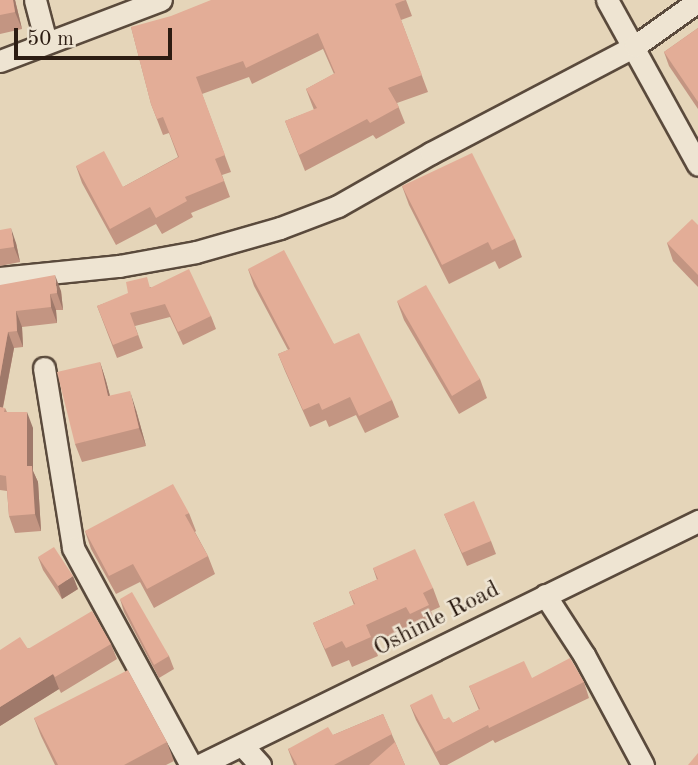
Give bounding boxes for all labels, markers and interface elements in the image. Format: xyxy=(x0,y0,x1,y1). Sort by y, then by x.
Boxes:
scale bar xyxy=(18,14,175,58)
text: 50 m xyxy=(27,29,74,50)
street label: Oshinle Road xyxy=(369,576,505,664)

